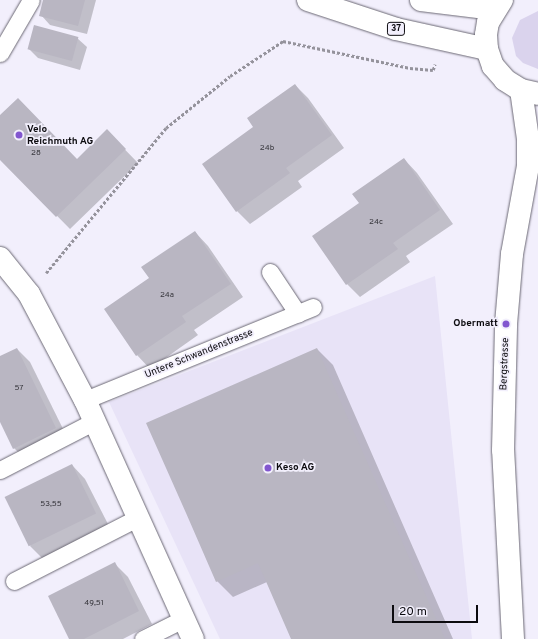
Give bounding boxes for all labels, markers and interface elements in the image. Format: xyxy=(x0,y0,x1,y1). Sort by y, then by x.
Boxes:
road number: 37 xyxy=(386,22,406,36)
place label: Velo Reichmuth AG xyxy=(27,123,94,146)
marker: Velo Reichmuth AG xyxy=(14,130,24,140)
house number: 24b xyxy=(260,144,274,154)
house number: 28 xyxy=(31,149,41,159)
house number: 24c xyxy=(369,218,383,228)
house number: 24a xyxy=(160,291,174,301)
place label: Obermatt xyxy=(453,318,498,330)
marker: Obermatt xyxy=(501,319,511,329)
street label: Untere Schwandenstrasse xyxy=(143,327,255,381)
street label: Bergstrasse xyxy=(498,337,512,391)
house number: 57 xyxy=(14,384,24,394)
place label: Keso AG xyxy=(276,462,315,474)
marker: Keso AG xyxy=(263,463,273,473)
house number: 53,55 xyxy=(40,500,62,510)
scale bar xyxy=(394,597,480,623)
house number: 49,51 xyxy=(84,599,104,609)
text: 20 m xyxy=(399,604,427,620)

